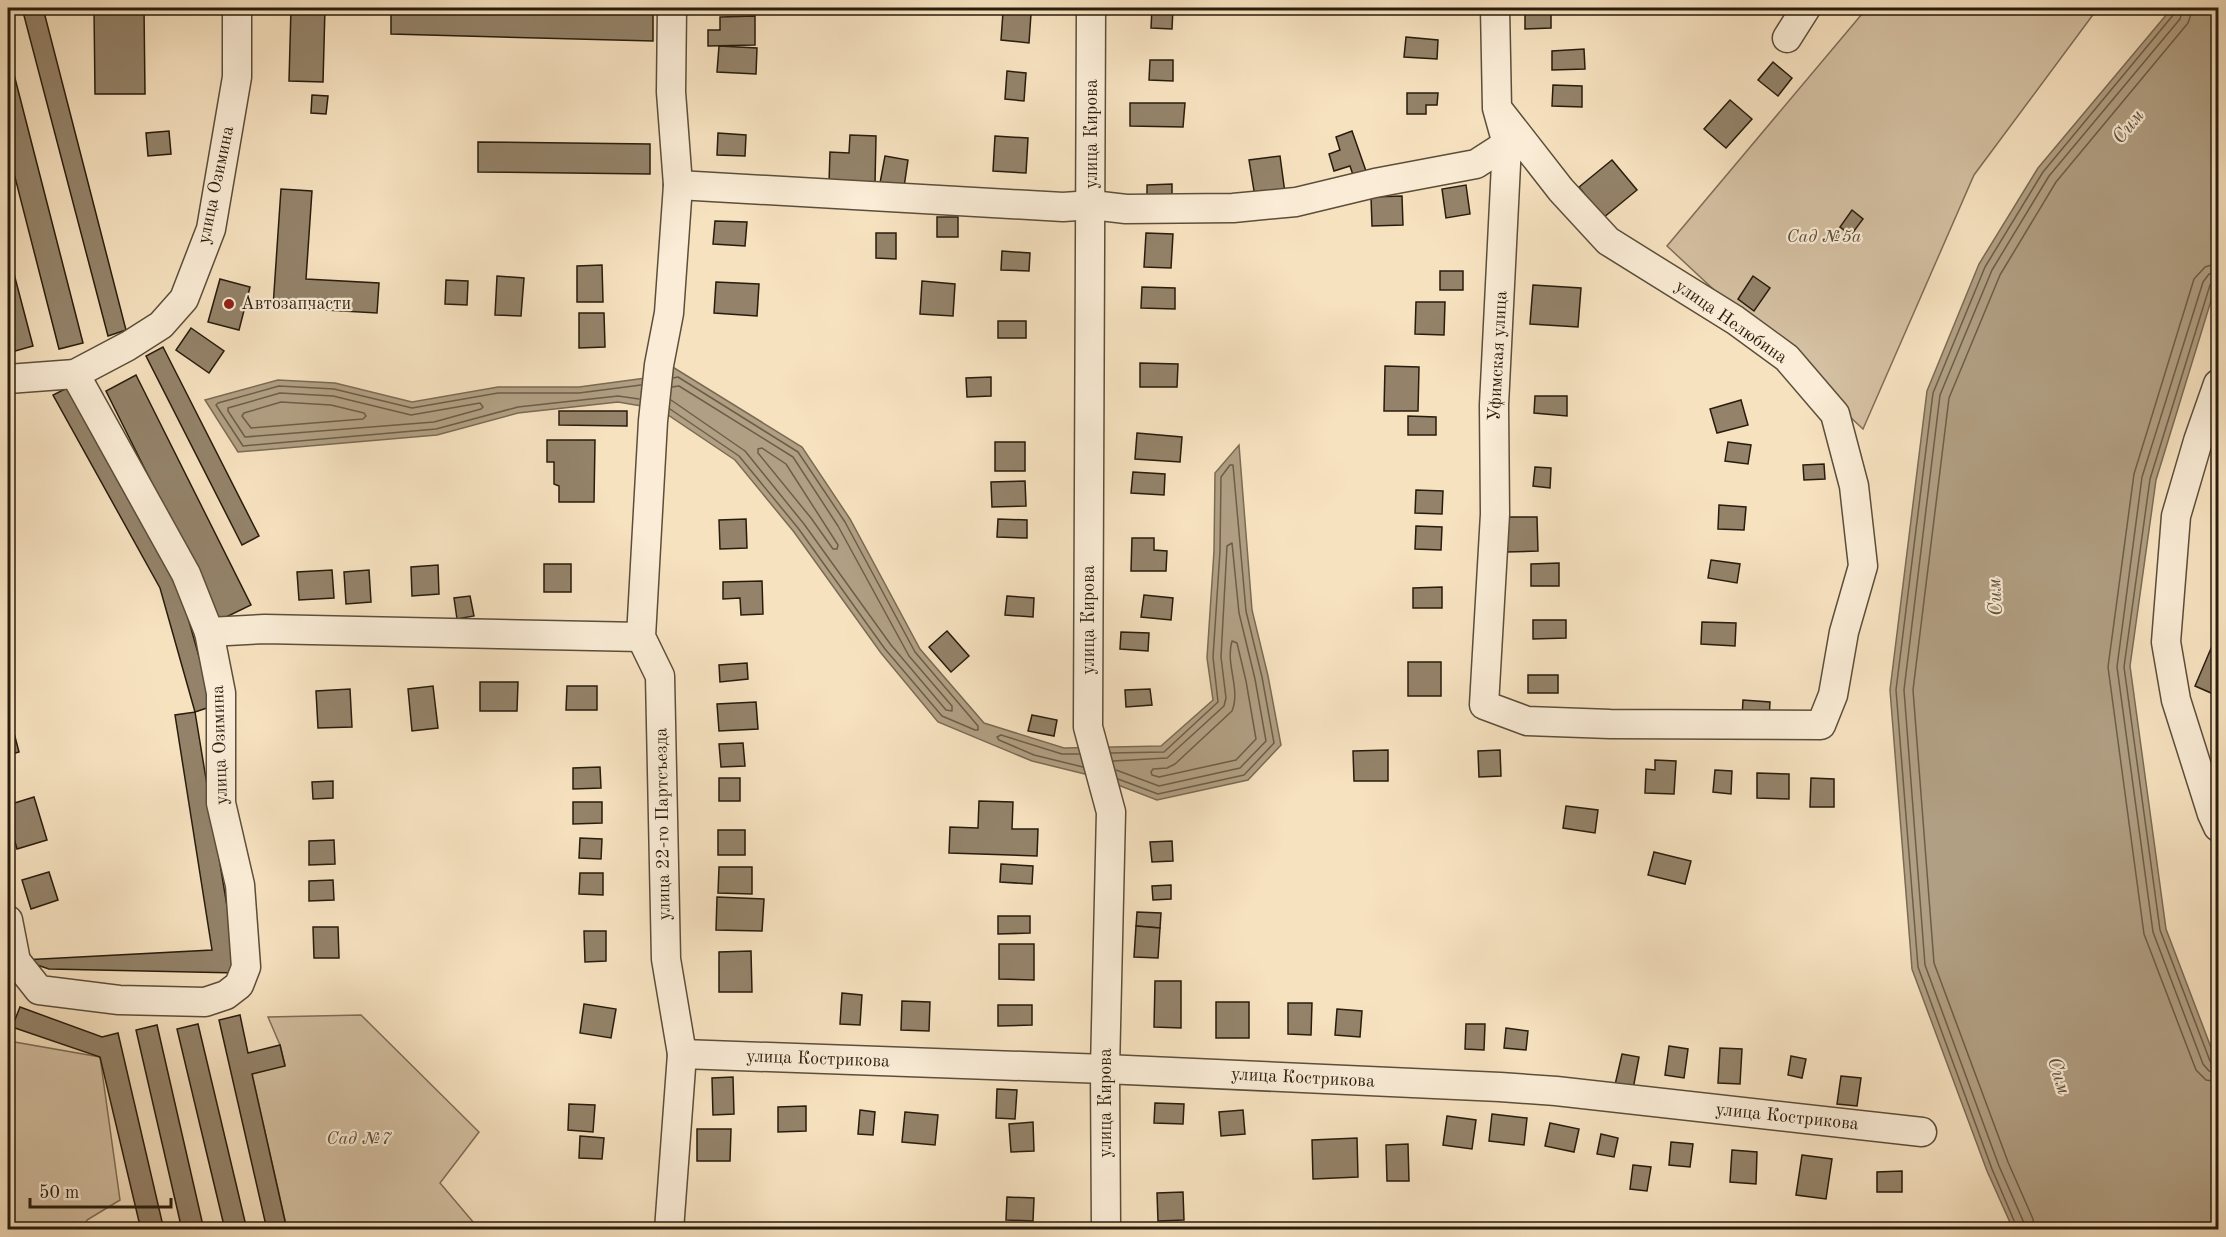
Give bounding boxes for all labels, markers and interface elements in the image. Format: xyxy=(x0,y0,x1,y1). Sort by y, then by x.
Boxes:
street label: улица Кирова xyxy=(1083,79,1101,189)
water label: Сим xyxy=(2109,106,2149,148)
street label: улица Озимина xyxy=(195,124,237,246)
park label: Сад №5а xyxy=(1787,228,1862,246)
street label: улица Нелюбина xyxy=(1672,277,1790,367)
street label: Уфимская улица xyxy=(1486,290,1511,422)
place label: Автозапчасти xyxy=(241,295,351,313)
marker: Автозапчасти xyxy=(222,297,236,311)
street label: улица Кирова xyxy=(1080,565,1098,675)
water label: Сим xyxy=(1985,577,2007,617)
street label: улица Озимина xyxy=(209,685,231,805)
street label: улица 22-го Партсъезда xyxy=(652,727,674,920)
street label: улица Кострикова xyxy=(746,1047,890,1071)
street label: улица Кирова xyxy=(1097,1048,1115,1158)
water label: Сим xyxy=(2043,1055,2073,1097)
street label: улица Кострикова xyxy=(1231,1065,1375,1091)
street label: улица Кострикова xyxy=(1714,1101,1860,1133)
park label: Сад №7 xyxy=(326,1130,392,1148)
scale bar xyxy=(30,1171,171,1209)
text: 50 m xyxy=(39,1184,79,1202)

